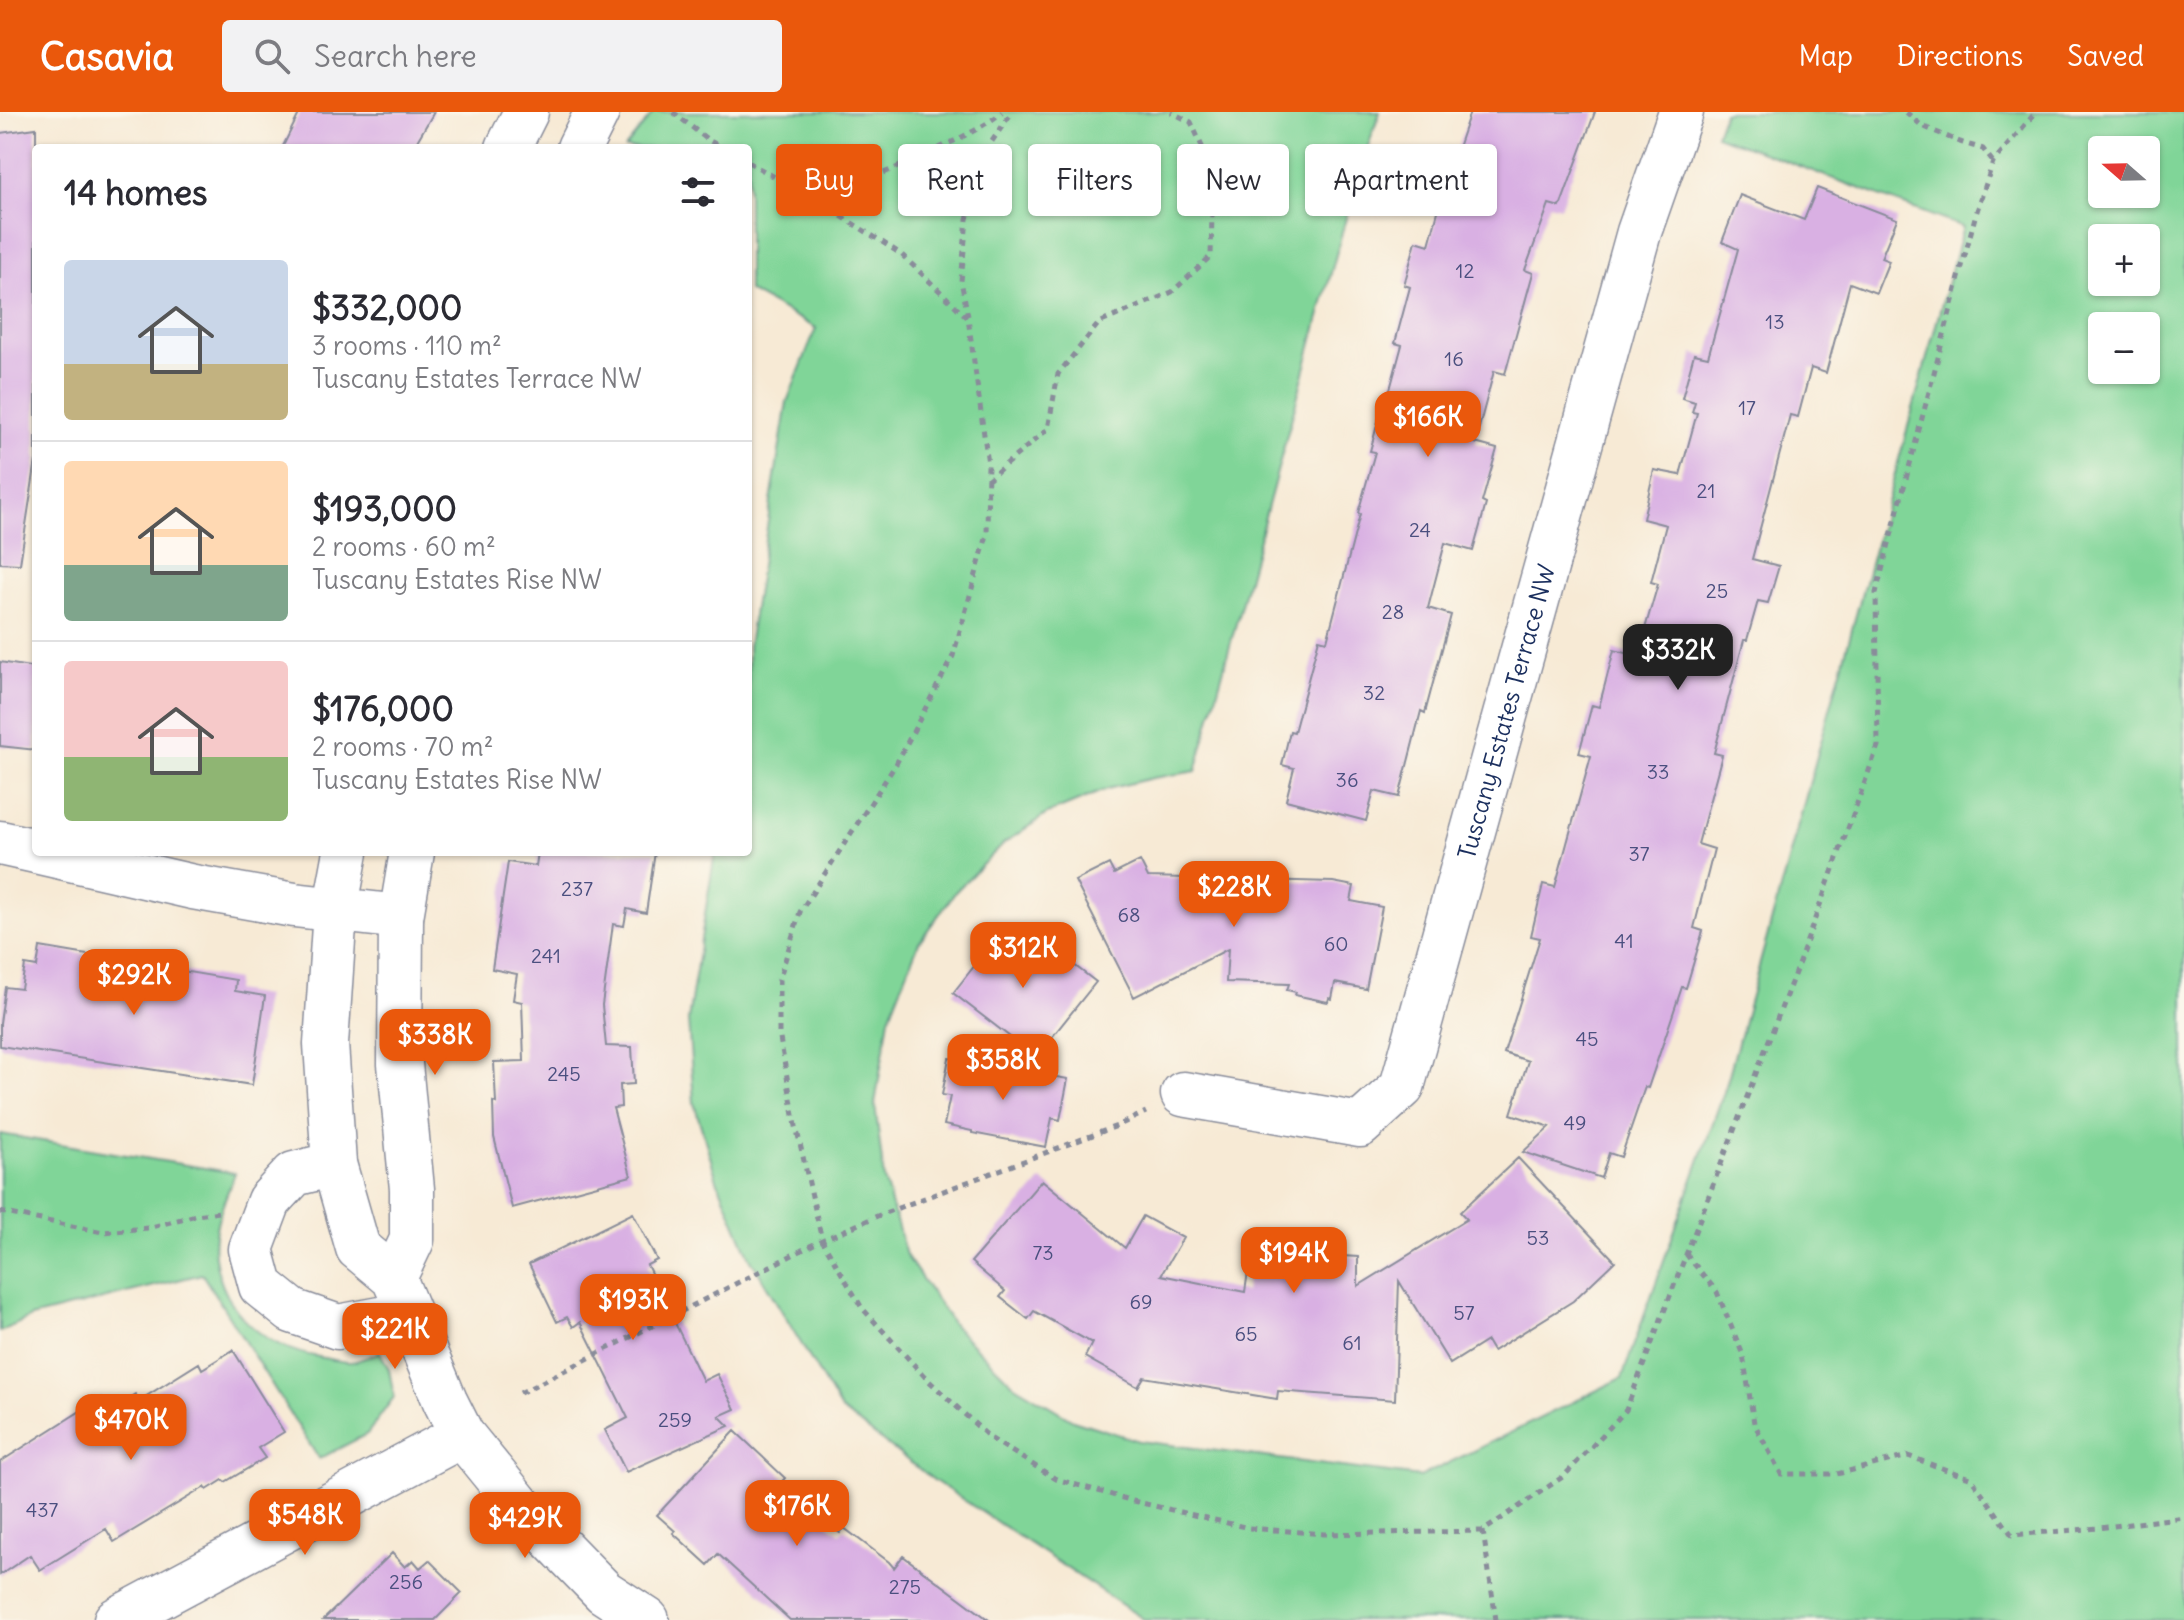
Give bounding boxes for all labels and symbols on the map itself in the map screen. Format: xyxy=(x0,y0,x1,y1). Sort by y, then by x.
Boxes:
north arrow xyxy=(2088,136,2160,208)
house number: 12 xyxy=(1456,258,1474,283)
house number: 13 xyxy=(1765,309,1785,334)
house number: 16 xyxy=(1444,346,1464,371)
pin: $166K xyxy=(1372,391,1484,459)
house number: 17 xyxy=(1738,395,1756,420)
house number: 21 xyxy=(1697,478,1715,503)
house number: 24 xyxy=(1409,517,1431,542)
street label: Tuscany Estates Terrace NW xyxy=(1451,561,1561,862)
house number: 25 xyxy=(1706,578,1728,603)
house number: 28 xyxy=(1382,599,1404,624)
pin: $332K xyxy=(1622,624,1734,692)
house number: 32 xyxy=(1363,680,1385,705)
house number: 33 xyxy=(1647,759,1669,784)
house number: 36 xyxy=(1336,767,1358,792)
house number: 37 xyxy=(1628,841,1650,866)
pin: $228K xyxy=(1178,861,1290,929)
house number: 237 xyxy=(561,876,593,901)
house number: 68 xyxy=(1117,902,1141,927)
pin: $312K xyxy=(967,922,1079,990)
house number: 41 xyxy=(1614,928,1634,953)
house number: 60 xyxy=(1324,931,1348,956)
house number: 241 xyxy=(531,943,561,968)
pin: $292K xyxy=(78,949,190,1017)
pin: $338K xyxy=(379,1009,491,1077)
house number: 45 xyxy=(1575,1026,1599,1051)
pin: $358K xyxy=(947,1034,1059,1102)
house number: 245 xyxy=(547,1061,581,1086)
house number: 49 xyxy=(1563,1110,1587,1135)
house number: 53 xyxy=(1527,1225,1549,1250)
pin: $194K xyxy=(1238,1227,1350,1295)
house number: 73 xyxy=(1032,1240,1054,1265)
pin: $193K xyxy=(577,1274,689,1342)
house number: 69 xyxy=(1129,1289,1153,1314)
house number: 57 xyxy=(1453,1300,1475,1325)
pin: $221K xyxy=(339,1303,451,1371)
house number: 65 xyxy=(1234,1321,1258,1346)
house number: 61 xyxy=(1342,1330,1362,1355)
pin: $470K xyxy=(75,1394,187,1462)
house number: 259 xyxy=(658,1407,692,1432)
pin: $176K xyxy=(741,1480,853,1548)
pin: $548K xyxy=(249,1489,361,1557)
pin: $429K xyxy=(469,1492,581,1560)
house number: 437 xyxy=(26,1497,59,1522)
house number: 256 xyxy=(389,1569,423,1594)
house number: 275 xyxy=(889,1574,921,1599)

